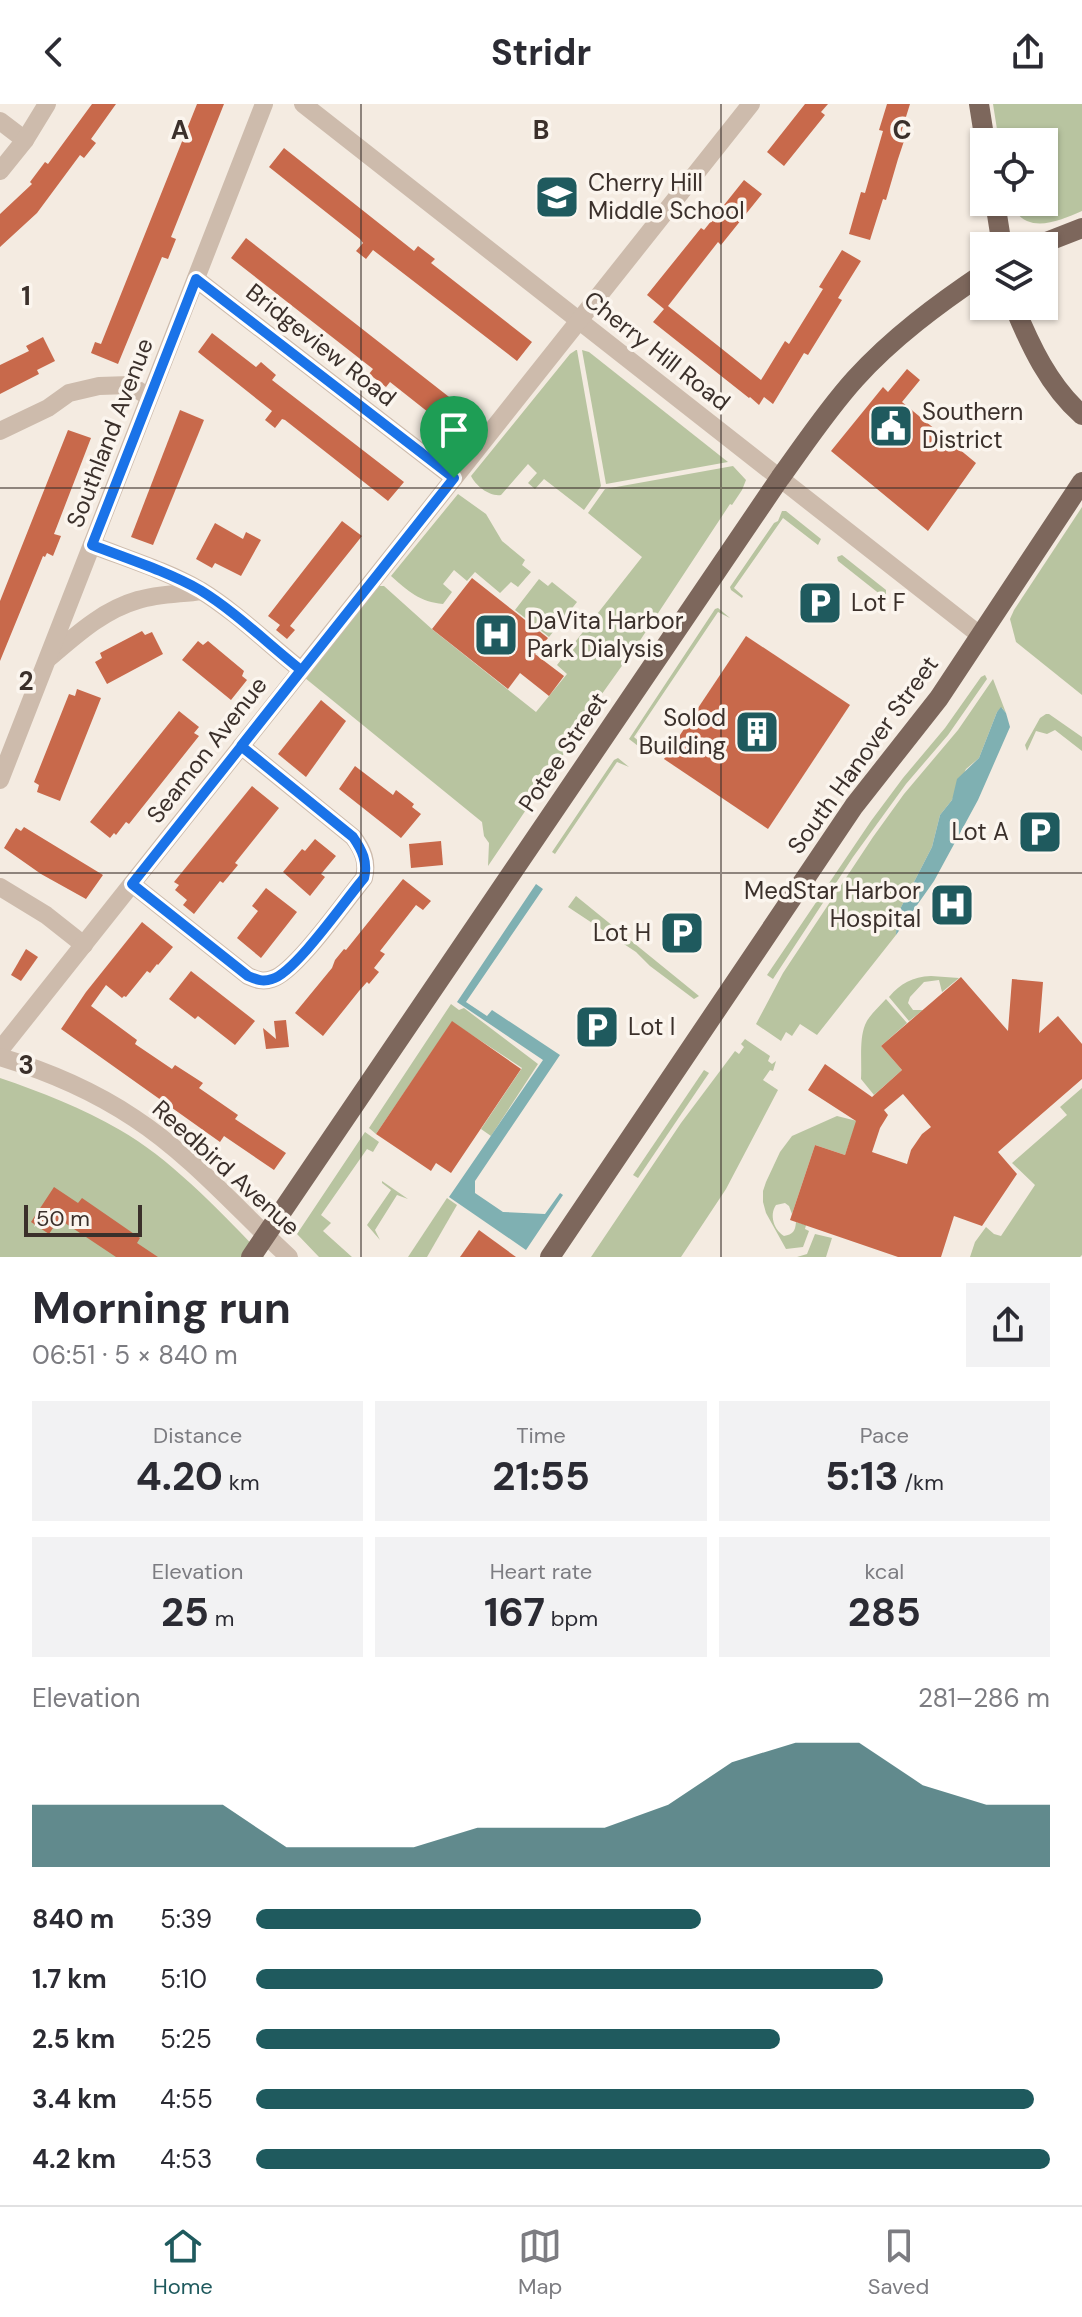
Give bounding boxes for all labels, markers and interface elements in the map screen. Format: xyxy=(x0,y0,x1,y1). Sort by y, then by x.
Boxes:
text: Stridr xyxy=(491,29,591,76)
icon: back xyxy=(32,30,76,74)
icon: share xyxy=(1006,30,1050,74)
text: A xyxy=(171,113,189,147)
text: B xyxy=(533,113,549,147)
text: C xyxy=(892,113,912,147)
map controls xyxy=(970,128,1058,320)
button: locate xyxy=(970,128,1058,216)
place label: Cherry Hill Middle School xyxy=(588,167,745,226)
school or university icon: Cherry Hill Middle School xyxy=(533,173,581,221)
button: layers xyxy=(970,232,1058,320)
street label: Bridgeview Road xyxy=(240,276,403,413)
text: 1 xyxy=(21,279,31,313)
street label: Cherry Hill Road xyxy=(578,284,737,417)
street label: Southland Avenue xyxy=(59,334,160,532)
pin xyxy=(420,396,488,478)
place label: Southern District xyxy=(922,396,1023,455)
public building icon: Southern District xyxy=(867,402,915,450)
icon: arrive xyxy=(432,408,476,452)
parking icon: Lot F xyxy=(796,579,844,627)
place label: Lot F xyxy=(851,587,906,618)
place label: DaVita Harbor Park Dialysis xyxy=(527,605,684,664)
hospital icon: DaVita Harbor Park Dialysis xyxy=(472,611,520,659)
street label: South Hanover Street xyxy=(780,650,945,860)
text: 2 xyxy=(18,664,34,698)
street label: Seamon Avenue xyxy=(140,670,274,829)
street label: Potee Street xyxy=(511,686,614,817)
place label: Solod Building xyxy=(639,702,726,761)
building icon: Solod Building xyxy=(733,708,781,756)
parking icon: Lot A xyxy=(1016,808,1064,856)
place label: Lot A xyxy=(951,816,1009,847)
place label: MedStar Harbor Hospital xyxy=(744,875,921,934)
hospital icon: MedStar Harbor Hospital xyxy=(928,881,976,929)
parking icon: Lot H xyxy=(658,909,706,957)
place label: Lot H xyxy=(593,917,651,948)
parking icon: Lot I xyxy=(573,1003,621,1051)
place label: Lot I xyxy=(628,1011,675,1042)
text: 3 xyxy=(18,1048,34,1082)
street label: Reedbird Avenue xyxy=(146,1093,307,1242)
scale bar xyxy=(24,1201,142,1237)
text: 50 m xyxy=(36,1204,90,1233)
text: Morning run xyxy=(32,1279,291,1337)
button: share xyxy=(966,1283,1050,1367)
text: 06:51 · 5 × 840 m xyxy=(32,1338,238,1372)
text: Distance xyxy=(153,1421,242,1450)
text: Time xyxy=(516,1421,566,1450)
text: Pace xyxy=(860,1421,909,1450)
text: 4.20 xyxy=(136,1450,223,1502)
text: 21:55 xyxy=(492,1450,590,1502)
text: 5:13 xyxy=(825,1450,899,1502)
text: km xyxy=(223,1468,260,1497)
text: /km xyxy=(899,1468,944,1497)
text: Elevation xyxy=(152,1557,244,1586)
text: Heart rate xyxy=(490,1557,592,1586)
text: kcal xyxy=(864,1557,904,1586)
text: 25 xyxy=(161,1586,209,1638)
text: 167 xyxy=(484,1586,545,1638)
text: 285 xyxy=(848,1586,921,1638)
text: m xyxy=(209,1604,234,1633)
text: bpm xyxy=(545,1604,598,1633)
text: Elevation xyxy=(32,1681,140,1715)
text: 281–286 m xyxy=(918,1681,1050,1715)
text: 840 m xyxy=(32,1902,114,1936)
text: 5:39 xyxy=(160,1902,212,1936)
text: 1.7 km xyxy=(32,1962,107,1996)
text: 5:10 xyxy=(160,1962,207,1996)
text: 2.5 km xyxy=(32,2022,115,2056)
text: 5:25 xyxy=(160,2022,212,2056)
text: 3.4 km xyxy=(32,2082,117,2116)
text: 4:55 xyxy=(160,2082,213,2116)
text: 4.2 km xyxy=(32,2142,116,2176)
text: 4:53 xyxy=(160,2142,212,2176)
tab: Home xyxy=(153,2224,213,2301)
tab: Map xyxy=(518,2224,562,2301)
tab: Saved xyxy=(868,2224,929,2301)

